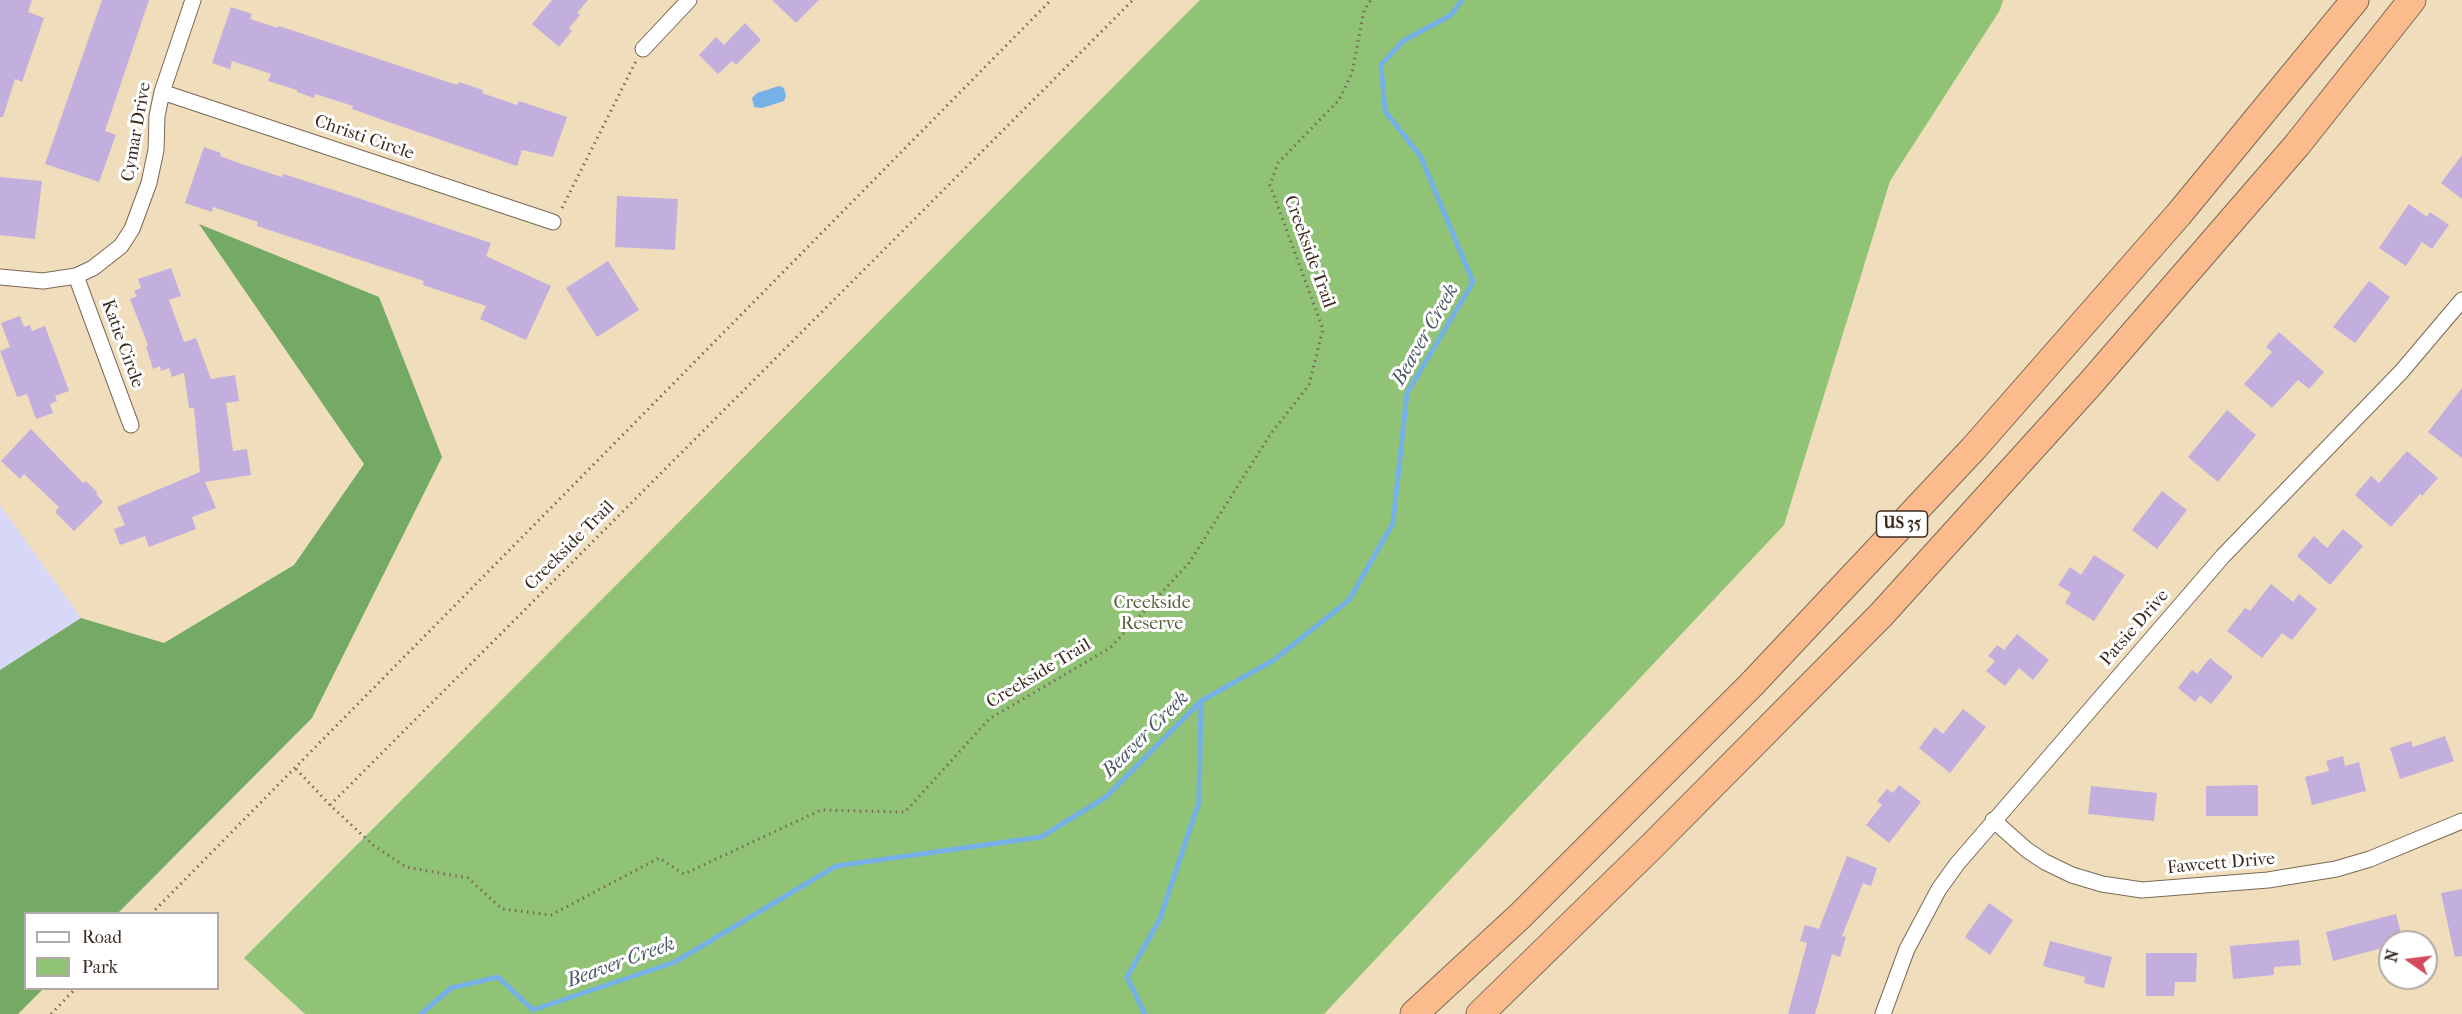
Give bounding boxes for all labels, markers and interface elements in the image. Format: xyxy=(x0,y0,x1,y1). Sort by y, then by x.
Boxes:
street label: Cymar Drive xyxy=(118,81,156,183)
street label: Christi Circle xyxy=(311,111,417,165)
street label: Creekside Trail xyxy=(1279,193,1339,311)
water label: Beaver Creek xyxy=(1387,280,1465,390)
street label: Katie Circle xyxy=(96,297,148,391)
street label: Creekside Trail xyxy=(521,497,619,595)
road number: US 35 xyxy=(1876,511,1928,537)
street label: Patsie Drive xyxy=(2096,585,2174,671)
park label: Creekside Reserve xyxy=(1113,593,1191,636)
street label: Creekside Trail xyxy=(983,634,1095,714)
water label: Beaver Creek xyxy=(1098,687,1194,783)
street label: Fawcett Drive xyxy=(2166,849,2276,879)
legend xyxy=(24,912,219,990)
text: Road xyxy=(82,927,122,948)
north arrow xyxy=(2378,930,2438,990)
water label: Beaver Creek xyxy=(564,932,678,994)
text: N xyxy=(2381,948,2403,964)
text: Park xyxy=(82,957,118,978)

